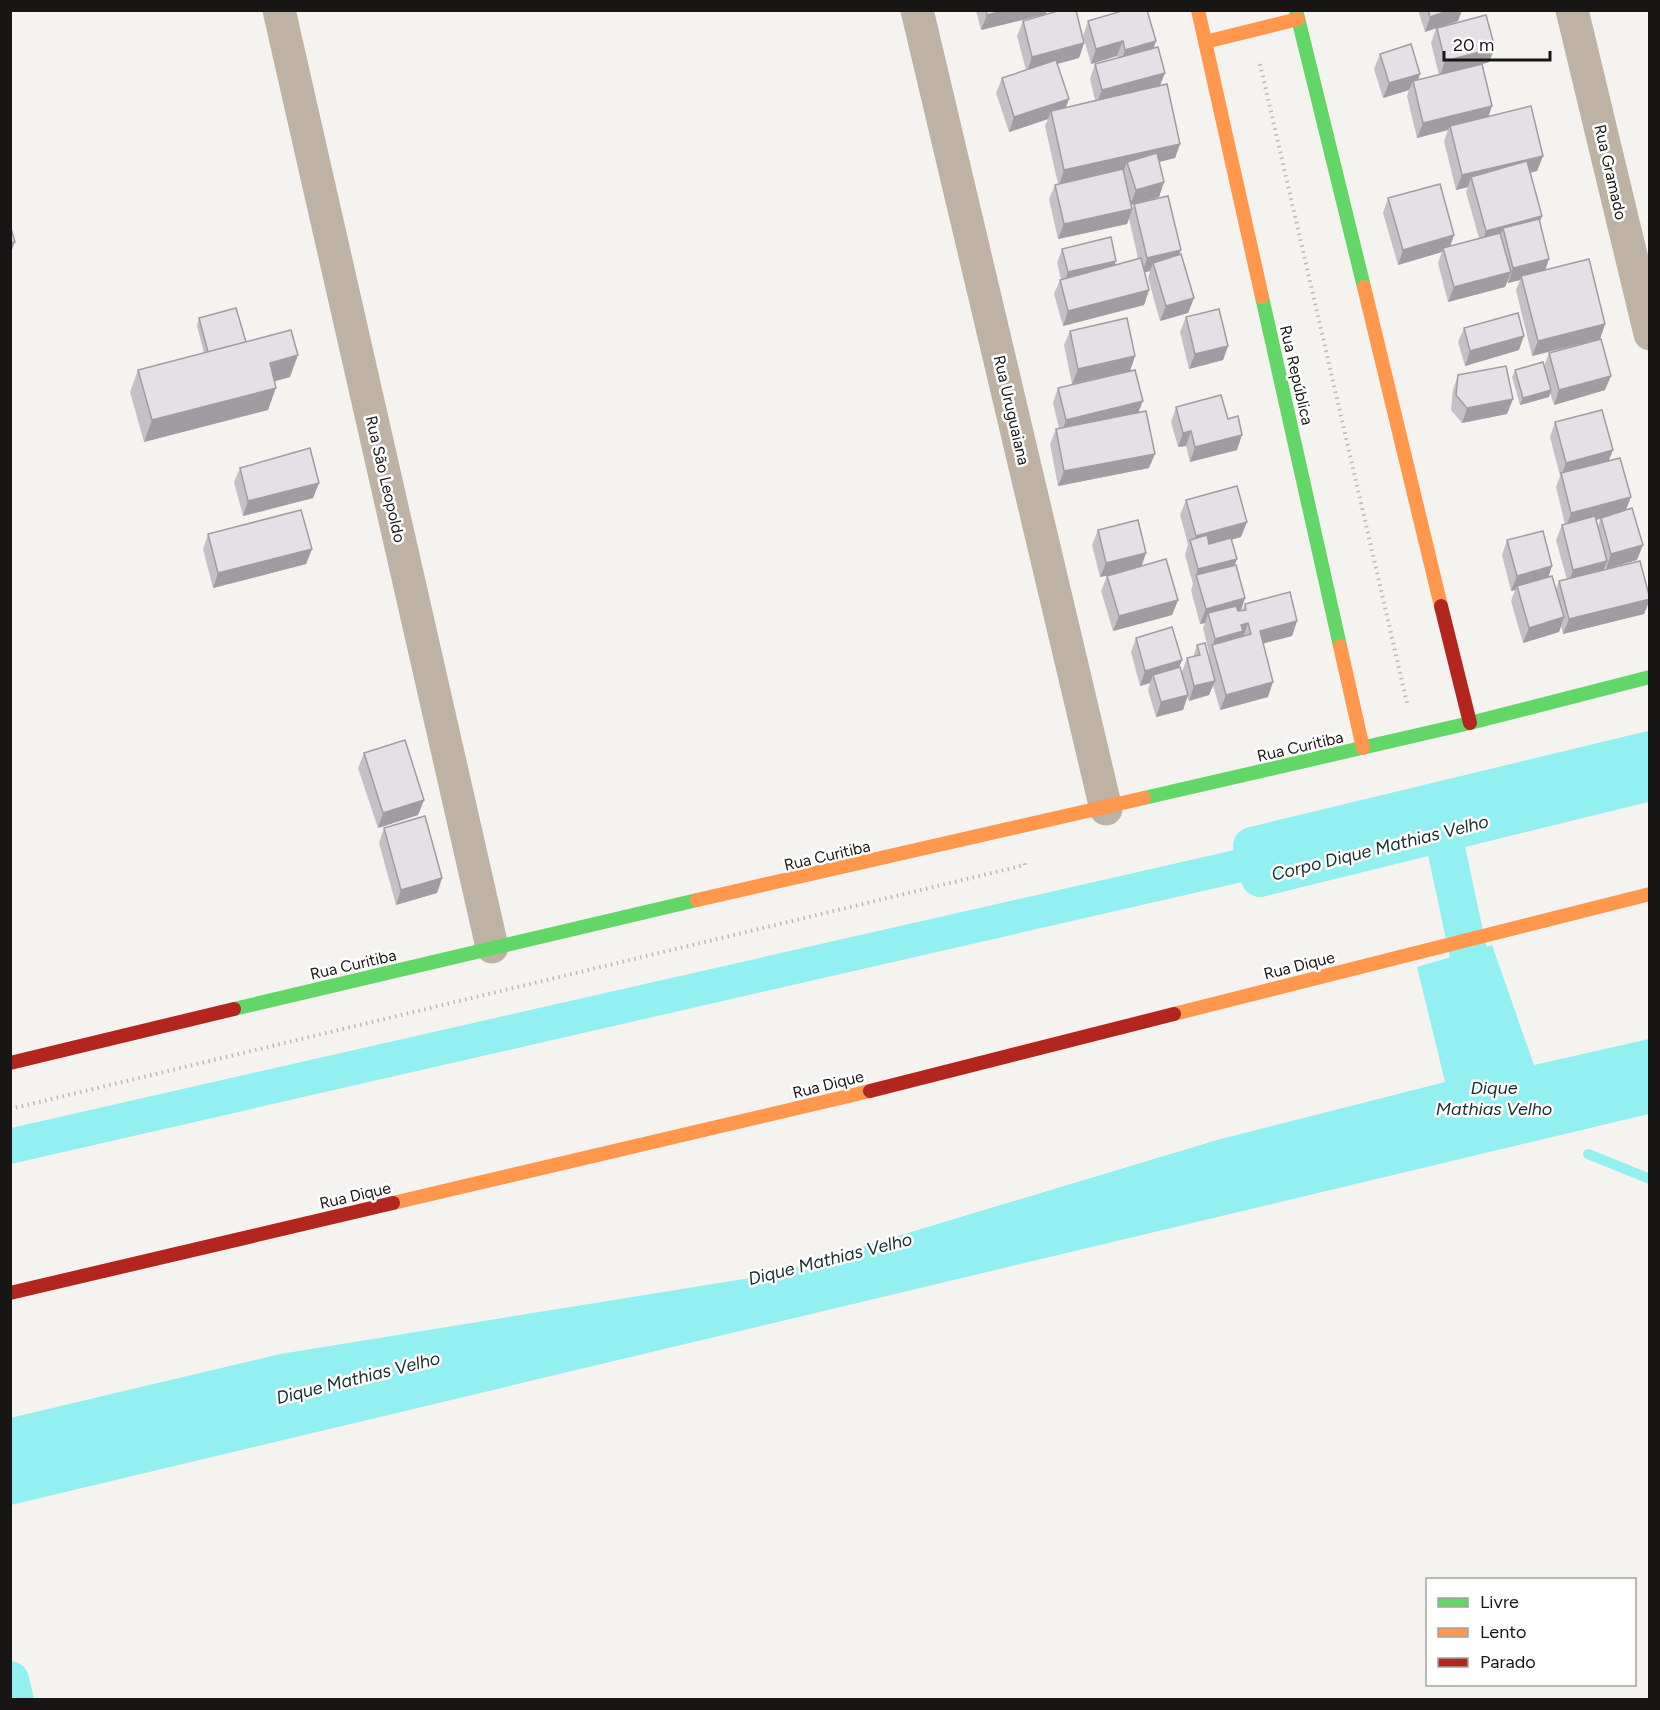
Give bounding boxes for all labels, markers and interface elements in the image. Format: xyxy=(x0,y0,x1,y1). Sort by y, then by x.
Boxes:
scale bar xyxy=(1444,24,1550,62)
text: 20 m xyxy=(1453,34,1494,56)
street label: Rua Gramado xyxy=(1590,123,1631,222)
street label: Rua República xyxy=(1276,323,1317,427)
street label: Rua Uruguaiana xyxy=(990,353,1033,467)
street label: Rua São Leopoldo xyxy=(362,414,409,544)
street label: Rua Curitiba xyxy=(1255,727,1345,766)
water label: Corpo Dique Mathias Velho xyxy=(1269,810,1491,886)
street label: Rua Curitiba xyxy=(782,836,872,875)
street label: Rua Curitiba xyxy=(308,945,398,984)
street label: Rua Dique xyxy=(1262,947,1337,983)
street label: Rua Dique xyxy=(791,1066,866,1102)
water label: Dique Mathias Velho xyxy=(1436,1077,1552,1120)
street label: Rua Dique xyxy=(318,1178,393,1213)
water label: Dique Mathias Velho xyxy=(746,1228,914,1290)
water label: Dique Mathias Velho xyxy=(274,1347,442,1409)
legend xyxy=(1426,1578,1636,1686)
text: Livre xyxy=(1480,1591,1519,1613)
text: Lento xyxy=(1480,1621,1526,1643)
text: Parado xyxy=(1480,1651,1536,1673)

